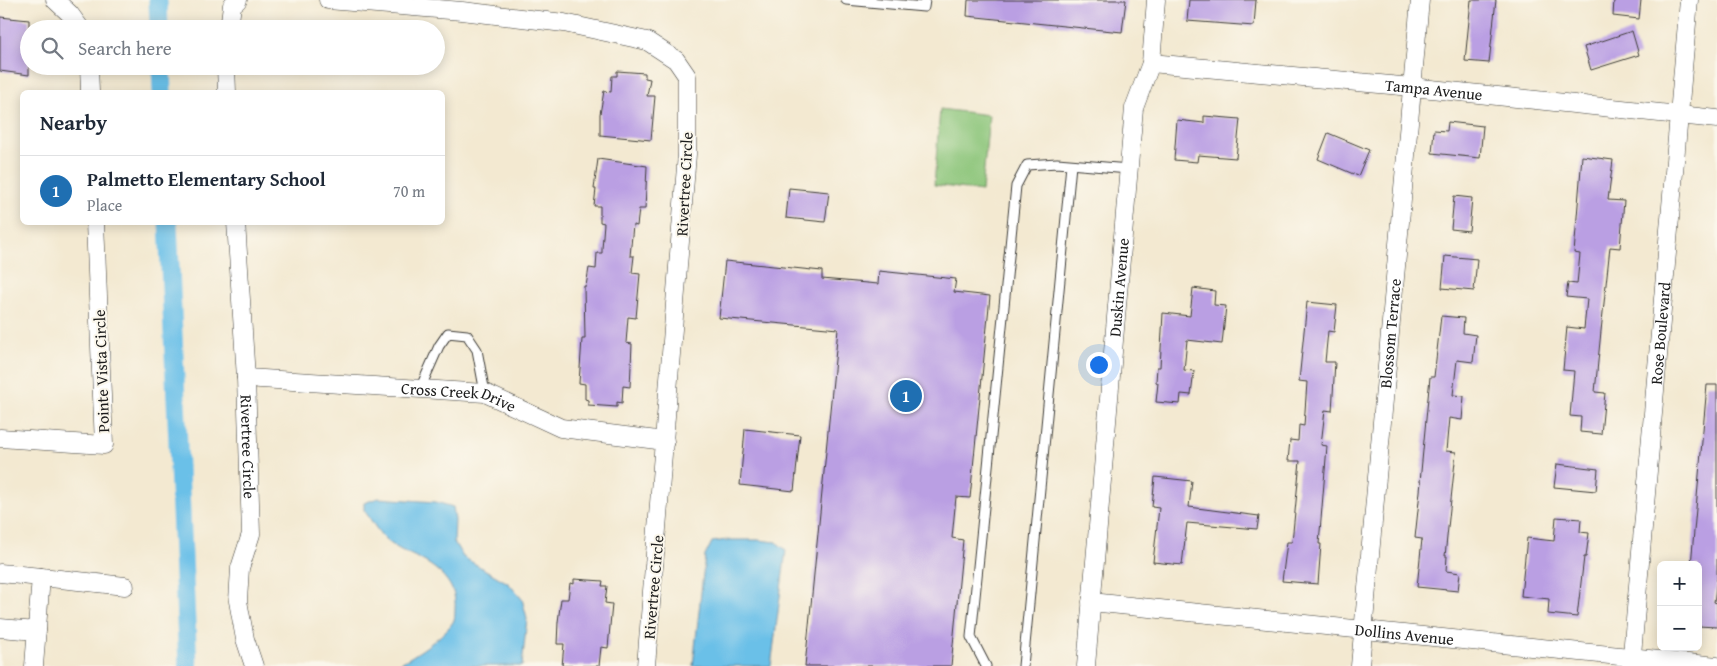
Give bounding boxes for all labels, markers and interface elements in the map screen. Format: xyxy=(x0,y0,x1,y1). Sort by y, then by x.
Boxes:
search box xyxy=(20,20,445,75)
icon: search xyxy=(38,34,66,62)
text: Search here xyxy=(78,34,172,62)
street label: Tampa Avenue xyxy=(1384,73,1484,106)
text: Nearby xyxy=(40,107,107,138)
street label: Rivertree Circle xyxy=(669,131,699,237)
text: Palmetto Elementary School xyxy=(87,165,326,193)
text: 1 xyxy=(52,179,60,203)
text: 70 m xyxy=(393,179,425,203)
text: Place xyxy=(87,193,122,217)
street label: Duskin Avenue xyxy=(1102,237,1135,338)
street label: Blossom Terrace xyxy=(1373,277,1407,389)
street label: Rose Boulevard xyxy=(1644,281,1676,386)
street label: Pointe Vista Circle xyxy=(87,309,115,433)
your location xyxy=(1086,352,1112,378)
street label: Cross Creek Drive xyxy=(400,376,520,418)
pin: 1 xyxy=(890,377,922,415)
street label: Rivertree Circle xyxy=(235,394,262,499)
street label: Rivertree Circle xyxy=(636,534,670,640)
map controls xyxy=(1657,561,1702,651)
button: + xyxy=(1657,561,1702,606)
button: − xyxy=(1657,606,1702,651)
street label: Dollins Avenue xyxy=(1354,617,1455,651)

